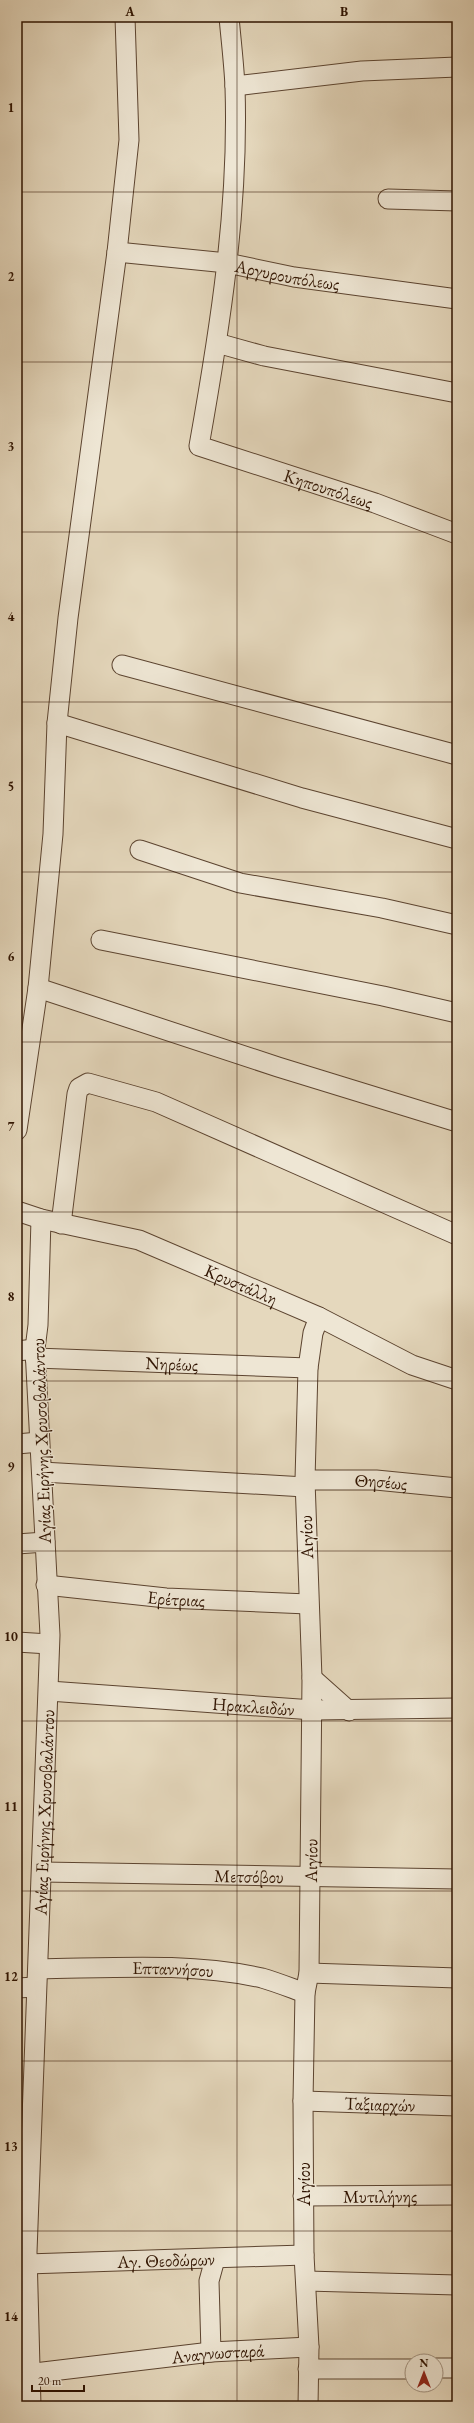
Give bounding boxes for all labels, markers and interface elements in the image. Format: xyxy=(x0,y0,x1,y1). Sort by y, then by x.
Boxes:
text: A xyxy=(124,3,135,20)
text: B xyxy=(340,3,348,20)
text: 1 xyxy=(8,99,15,116)
street label: Αργυρουπόλεως xyxy=(232,253,341,295)
text: 2 xyxy=(8,268,15,285)
text: 3 xyxy=(8,438,15,455)
street label: Κηπουπόλεως xyxy=(281,463,376,513)
text: 4 xyxy=(8,608,15,625)
text: 5 xyxy=(8,778,14,795)
text: 6 xyxy=(8,948,15,965)
text: 7 xyxy=(8,1118,15,1135)
street label: Κρυστάλλη xyxy=(202,1258,281,1310)
text: 8 xyxy=(8,1288,15,1305)
street label: Αγίας Ειρήνης Χρυσοβαλάντου xyxy=(26,1338,56,1545)
street label: Νηρέως xyxy=(145,1351,199,1375)
text: 9 xyxy=(8,1458,15,1475)
street label: Θησέως xyxy=(354,1469,409,1495)
street label: Αιγίου xyxy=(294,1515,318,1560)
street label: Ερέτριας xyxy=(146,1585,206,1611)
text: 10 xyxy=(4,1628,18,1645)
street label: Ηρακλειδών xyxy=(211,1691,295,1720)
street label: Αγίας Ειρήνης Χρυσοβαλάντου xyxy=(28,1709,59,1917)
text: 11 xyxy=(4,1798,18,1815)
street label: Αιγίου xyxy=(298,1839,322,1884)
street label: Μετσόβου xyxy=(214,1863,284,1888)
street label: Επταννήσου xyxy=(132,1956,215,1982)
text: 12 xyxy=(4,1968,18,1985)
street label: Ταξιαρχών xyxy=(344,2091,416,2116)
text: 13 xyxy=(4,2138,18,2155)
street label: Αιγίου xyxy=(292,2162,315,2207)
street label: Μυτιλήνης xyxy=(343,2184,417,2207)
street label: Αγ. Θεοδώρων xyxy=(116,2246,215,2273)
text: 14 xyxy=(4,2308,18,2325)
street label: Αναγνωσταρά xyxy=(169,2338,266,2368)
north arrow xyxy=(404,2353,444,2393)
text: N xyxy=(420,2356,429,2370)
scale bar xyxy=(32,2367,84,2393)
text: 20 m xyxy=(38,2373,62,2389)

